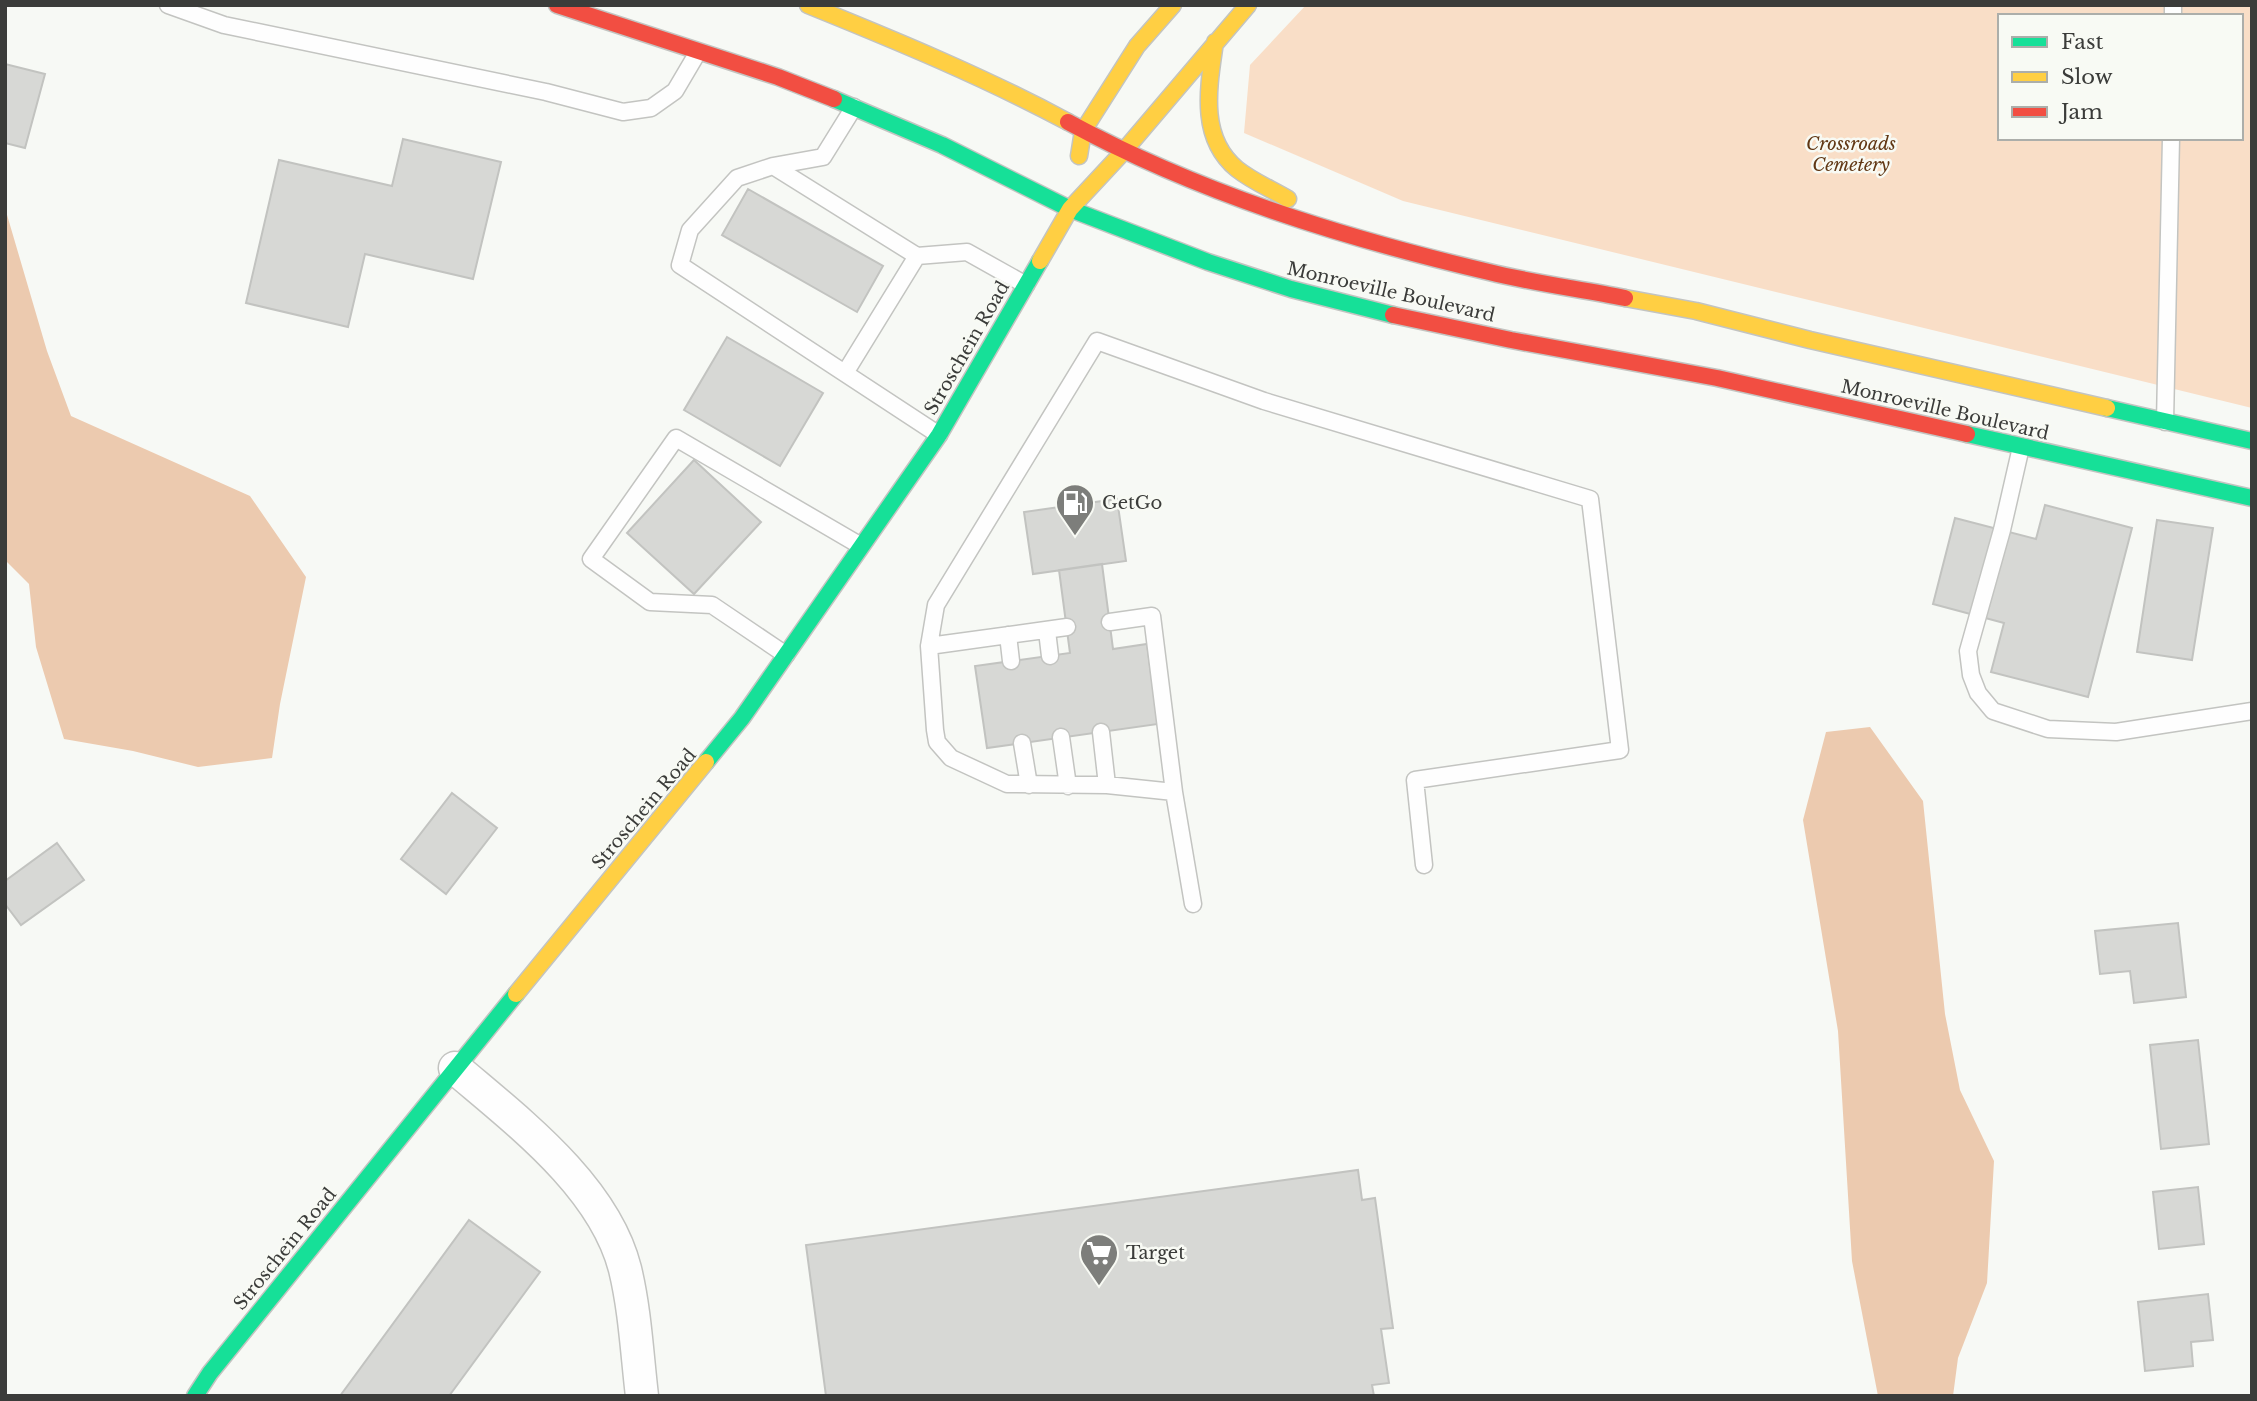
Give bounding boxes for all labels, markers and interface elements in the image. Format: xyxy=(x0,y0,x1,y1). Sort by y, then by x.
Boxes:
legend xyxy=(1998,14,2243,140)
text: Fast xyxy=(2061,29,2103,55)
text: Slow xyxy=(2061,64,2113,90)
text: Jam xyxy=(2058,99,2103,125)
park label: Crossroads Cemetery xyxy=(1806,133,1896,176)
street label: Monroeville Boulevard xyxy=(1285,257,1497,327)
street label: Stroschein Road xyxy=(920,277,1014,419)
street label: Monroeville Boulevard xyxy=(1839,375,2051,445)
fuel station icon: GetGo xyxy=(1054,482,1096,537)
place label: GetGo xyxy=(1102,492,1162,514)
street label: Stroschein Road xyxy=(587,744,701,874)
street label: Stroschein Road xyxy=(229,1184,341,1314)
supermarket icon: Target xyxy=(1078,1232,1120,1287)
place label: Target xyxy=(1126,1242,1185,1264)

